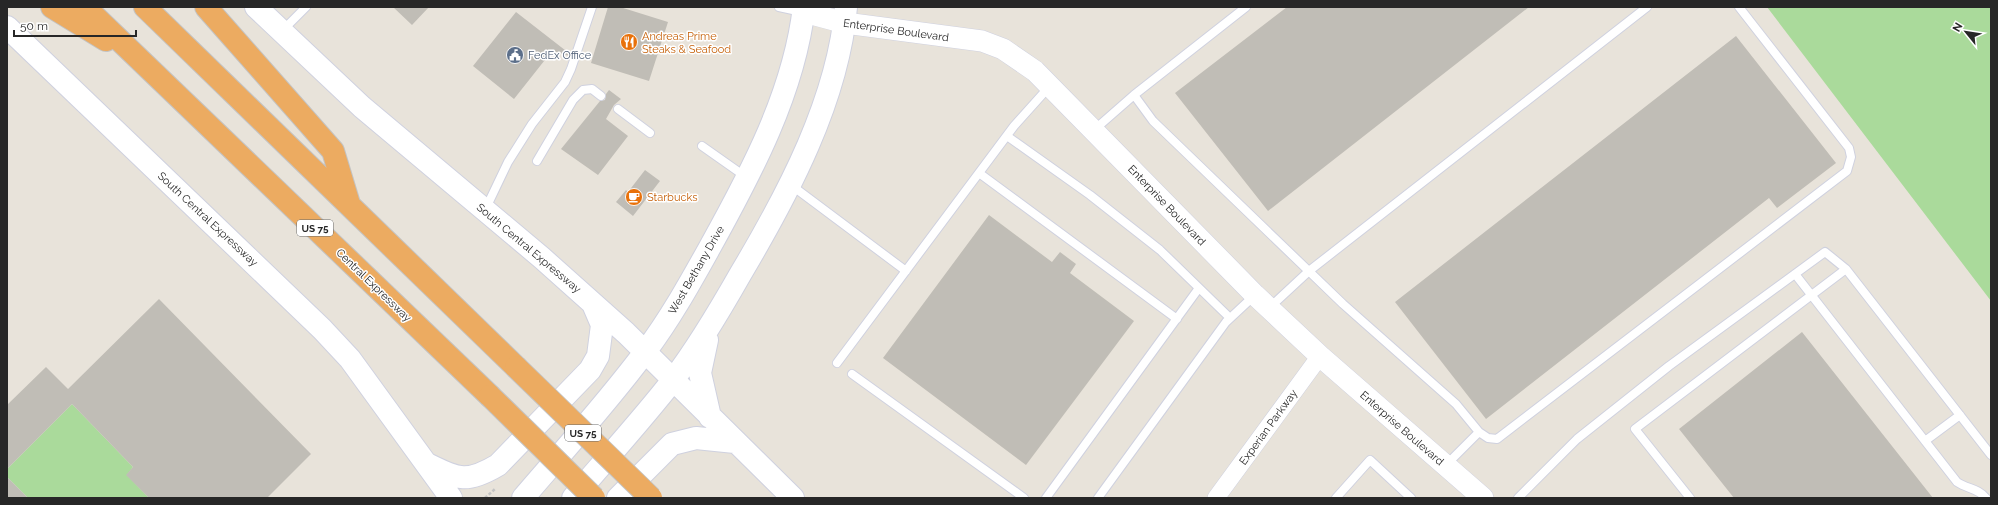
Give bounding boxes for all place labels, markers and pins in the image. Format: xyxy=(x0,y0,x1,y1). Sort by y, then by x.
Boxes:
place label: Andreas Prime Steaks & Seafood xyxy=(642,30,731,56)
restaurant icon: Andreas Prime Steaks & Seafood xyxy=(619,32,639,52)
public building icon: FedEx Office xyxy=(505,45,525,65)
place label: FedEx Office xyxy=(528,49,592,62)
cafe icon: Starbucks xyxy=(624,187,644,207)
place label: Starbucks xyxy=(647,191,698,204)

